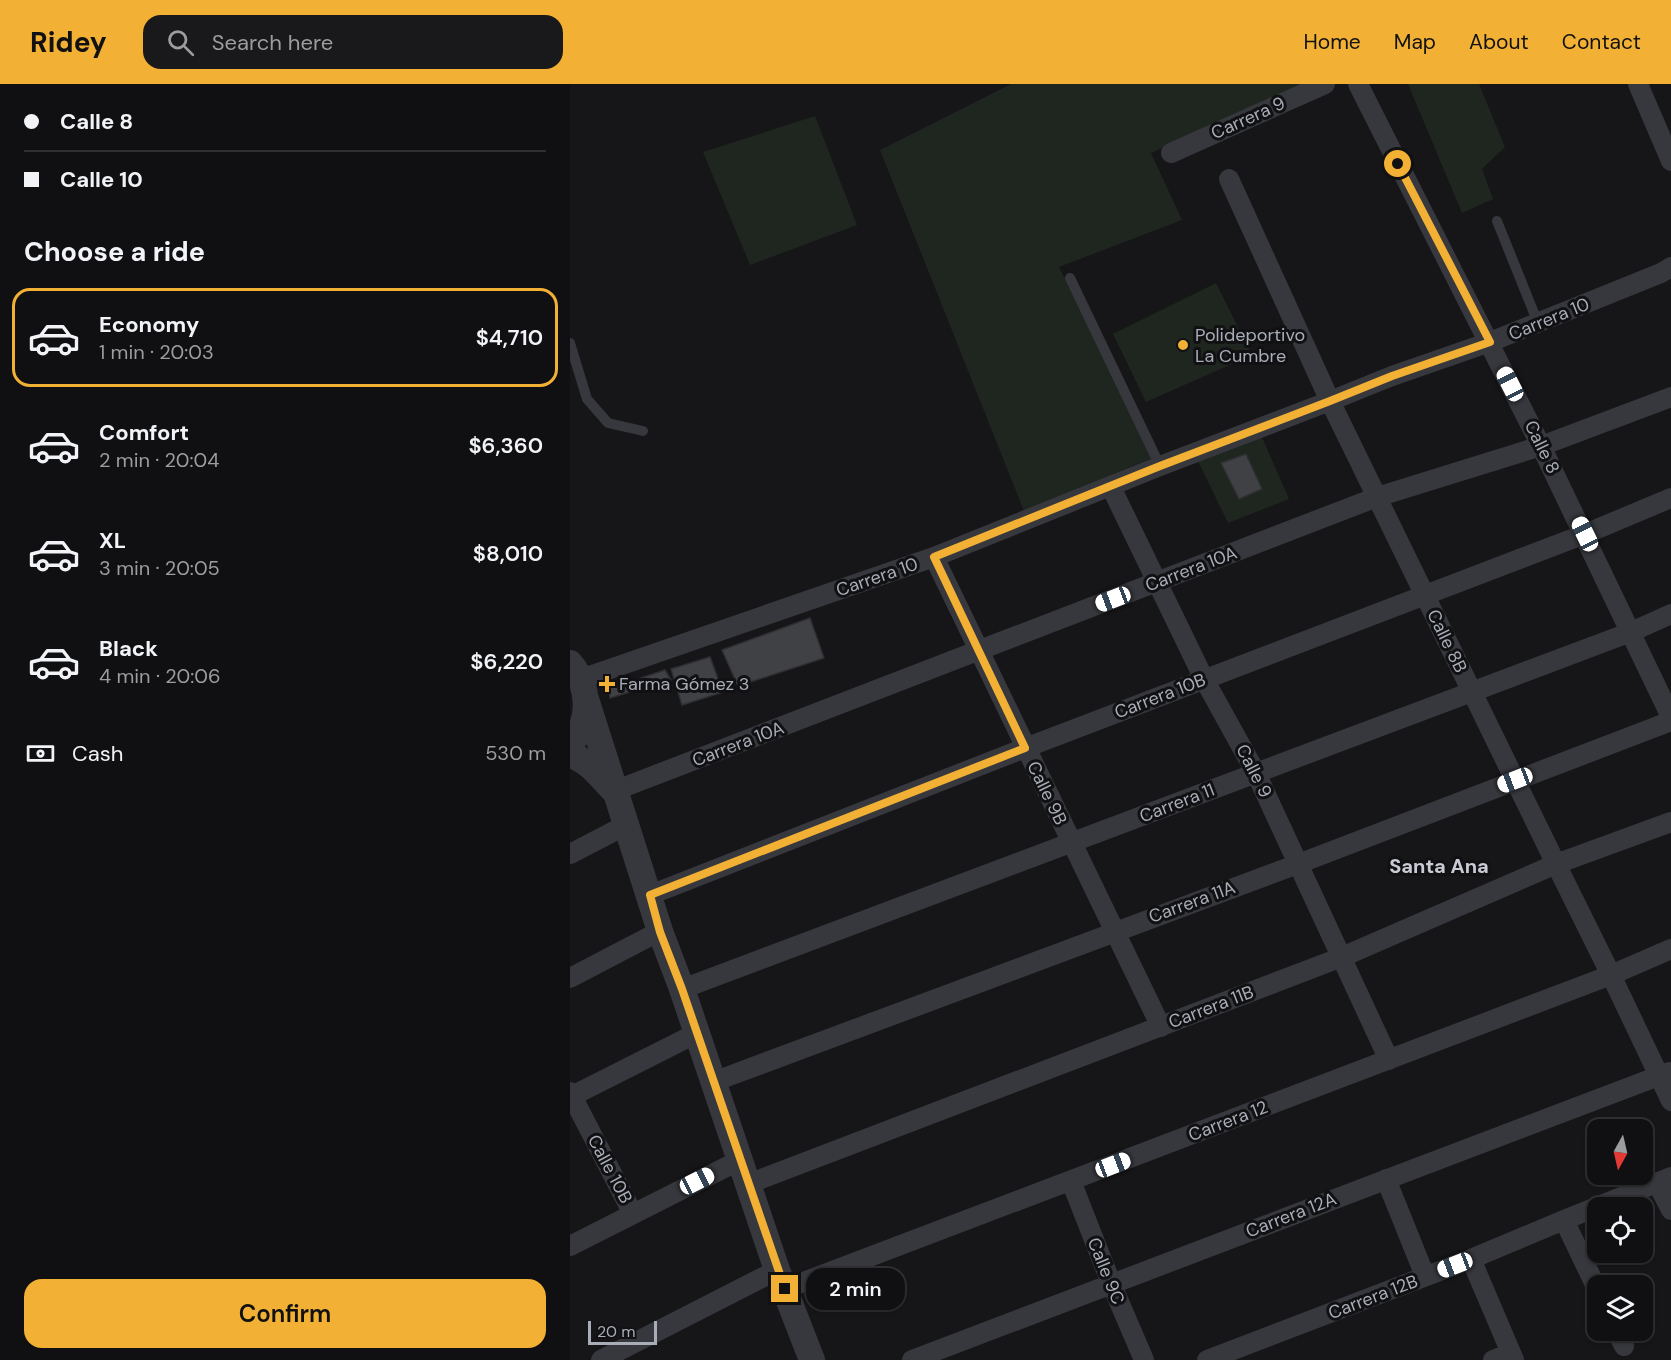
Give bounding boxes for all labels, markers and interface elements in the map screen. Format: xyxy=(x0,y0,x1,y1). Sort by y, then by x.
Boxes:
search box xyxy=(143,15,563,69)
text: Ridey xyxy=(30,24,107,61)
icon: search xyxy=(164,26,197,59)
text: Search here xyxy=(212,28,333,57)
text: Home xyxy=(1303,28,1361,56)
text: Map xyxy=(1394,28,1436,56)
text: About xyxy=(1469,28,1529,56)
text: Contact xyxy=(1562,28,1641,56)
street label: Carrera 9 xyxy=(1207,91,1289,145)
text: Calle 8 xyxy=(60,107,133,136)
route start xyxy=(1384,150,1411,177)
text: Calle 10 xyxy=(60,165,143,194)
text: Choose a ride xyxy=(24,234,205,269)
street label: Carrera 10 xyxy=(1505,292,1593,346)
text: Economy xyxy=(99,310,199,339)
icon: car xyxy=(27,311,81,365)
text: $4,710 xyxy=(476,323,543,352)
place label: Polideportivo La Cumbre xyxy=(1195,323,1305,368)
marker: Polideportivo La Cumbre xyxy=(1176,338,1190,352)
text: 1 min · 20:03 xyxy=(99,339,214,365)
car xyxy=(1494,364,1526,404)
street label: Calle 8 xyxy=(1519,416,1565,478)
text: Comfort xyxy=(99,418,189,447)
icon: car xyxy=(27,419,81,473)
text: $6,360 xyxy=(468,431,543,460)
text: 2 min · 20:04 xyxy=(99,447,219,473)
car xyxy=(1569,514,1601,554)
text: XL xyxy=(99,526,126,555)
icon: car xyxy=(27,527,81,581)
text: $8,010 xyxy=(473,539,543,568)
street label: Carrera 10A xyxy=(1142,541,1240,597)
street label: Carrera 10 xyxy=(833,552,921,602)
text: 3 min · 20:05 xyxy=(99,555,220,581)
car xyxy=(1093,584,1133,614)
street label: Calle 8B xyxy=(1421,605,1473,677)
text: Black xyxy=(99,634,158,663)
icon: car xyxy=(27,635,81,689)
text: $6,220 xyxy=(470,647,543,676)
text: 4 min · 20:06 xyxy=(99,663,220,689)
street label: Carrera 10B xyxy=(1111,668,1209,724)
place label: Farma Gómez 3 xyxy=(619,672,749,696)
marker: Farma Gómez 3 xyxy=(600,677,614,691)
street label: Carrera 10A xyxy=(689,716,787,772)
icon: cash xyxy=(24,737,57,770)
text: Cash xyxy=(72,739,123,768)
text: 530 m xyxy=(485,740,546,766)
street label: Calle 9 xyxy=(1230,740,1278,802)
street label: Calle 9B xyxy=(1021,757,1073,829)
car xyxy=(1495,765,1535,795)
street label: Carrera 11 xyxy=(1136,778,1218,828)
district label: Santa Ana xyxy=(1389,853,1489,879)
street label: Carrera 11A xyxy=(1145,875,1239,929)
street label: Carrera 11B xyxy=(1165,980,1257,1034)
street label: Carrera 12 xyxy=(1185,1095,1271,1147)
north arrow xyxy=(1587,1119,1653,1185)
map controls xyxy=(1587,1119,1653,1341)
street label: Calle 10B xyxy=(582,1130,638,1208)
car xyxy=(1093,1150,1133,1180)
car xyxy=(677,1165,717,1197)
street label: Carrera 12A xyxy=(1242,1187,1340,1243)
button: locate xyxy=(1587,1197,1653,1263)
street label: Calle 9C xyxy=(1082,1234,1130,1308)
car xyxy=(1435,1250,1475,1280)
callout: 2 min xyxy=(806,1268,905,1310)
street label: Carrera 12B xyxy=(1325,1269,1421,1325)
route end xyxy=(771,1275,798,1302)
button: layers xyxy=(1587,1275,1653,1341)
text: 2 min xyxy=(829,1276,882,1302)
button: Confirm xyxy=(24,1279,546,1348)
scale bar xyxy=(588,1318,657,1346)
text: 20 m xyxy=(597,1321,636,1342)

